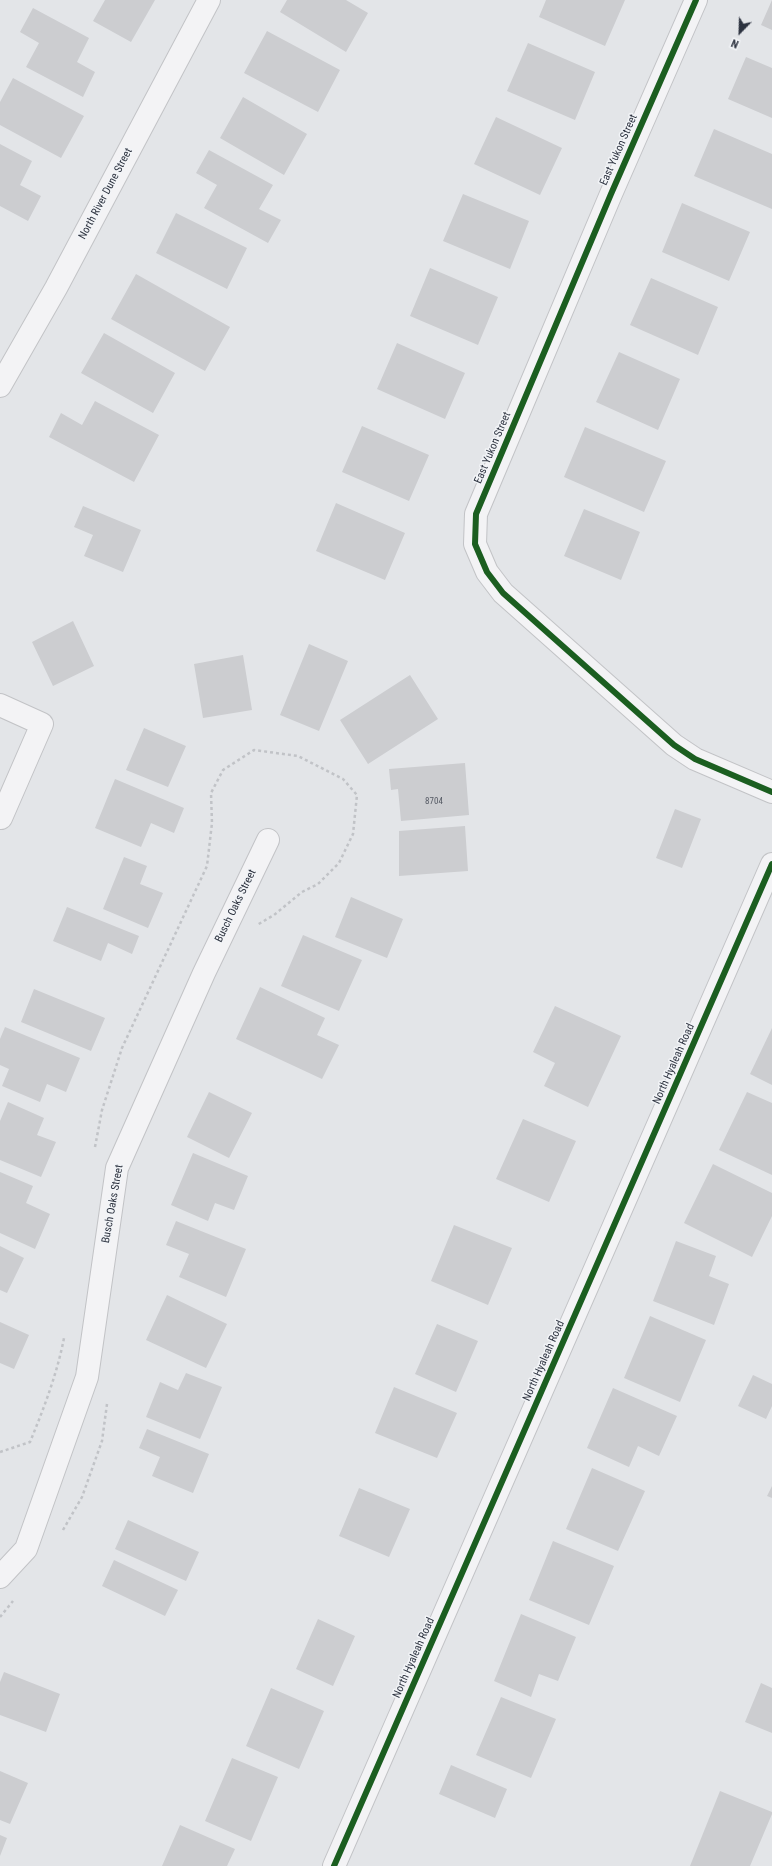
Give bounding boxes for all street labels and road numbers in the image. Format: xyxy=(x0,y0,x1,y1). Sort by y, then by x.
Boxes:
street label: East Yukon Street xyxy=(597,112,641,188)
street label: North River Dune Street xyxy=(76,146,136,242)
street label: East Yukon Street xyxy=(472,410,514,486)
street label: Busch Oaks Street xyxy=(213,867,259,945)
street label: North Hyaleah Road xyxy=(650,1022,698,1106)
street label: Busch Oaks Street xyxy=(100,1164,126,1244)
street label: North Hyaleah Road xyxy=(520,1319,568,1403)
street label: North Hyaleah Road xyxy=(390,1616,438,1700)

